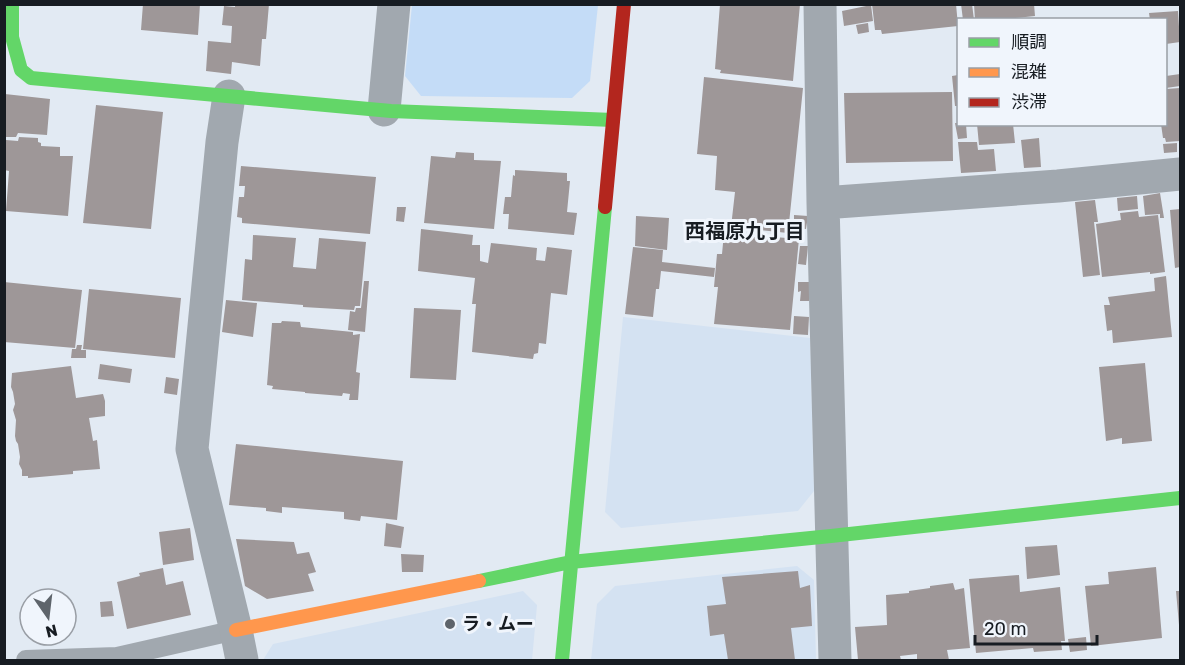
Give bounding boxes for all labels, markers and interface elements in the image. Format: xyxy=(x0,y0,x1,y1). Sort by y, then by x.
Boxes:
legend xyxy=(957,18,1167,126)
text: 順調 xyxy=(1011,31,1047,53)
text: 混雑 xyxy=(1011,61,1047,83)
text: 渋滞 xyxy=(1011,91,1047,113)
district label: 西福原九丁目 xyxy=(685,219,805,243)
north arrow xyxy=(18,587,78,647)
scale bar xyxy=(975,608,1096,646)
place label: ラ・ムー xyxy=(462,613,534,635)
marker: ラ・ムー xyxy=(443,617,457,631)
text: 20 m xyxy=(984,618,1026,640)
text: N xyxy=(44,620,59,642)

